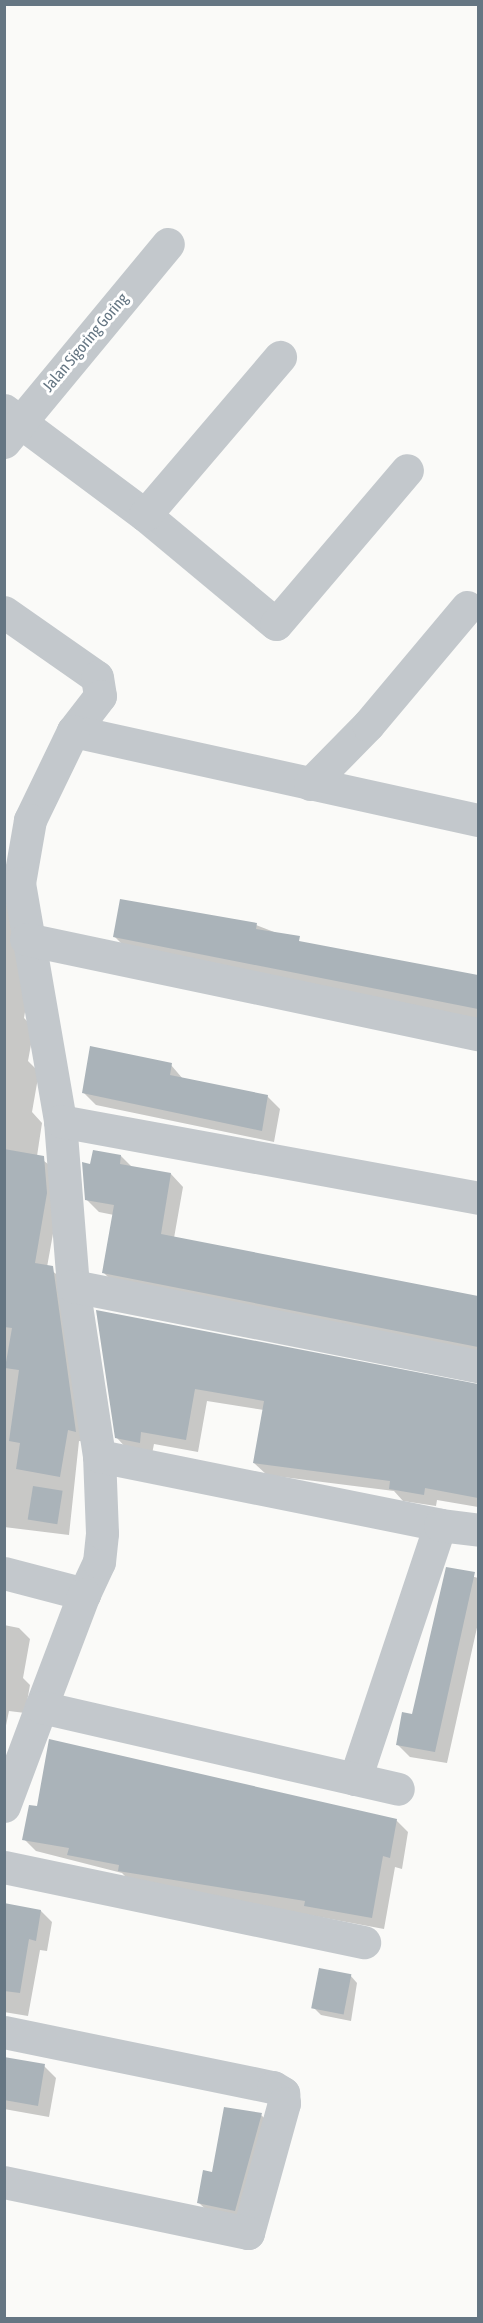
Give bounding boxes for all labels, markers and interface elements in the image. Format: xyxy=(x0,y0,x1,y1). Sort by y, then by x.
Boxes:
street label: Jalan Sigoring Goring xyxy=(38,289,132,395)

